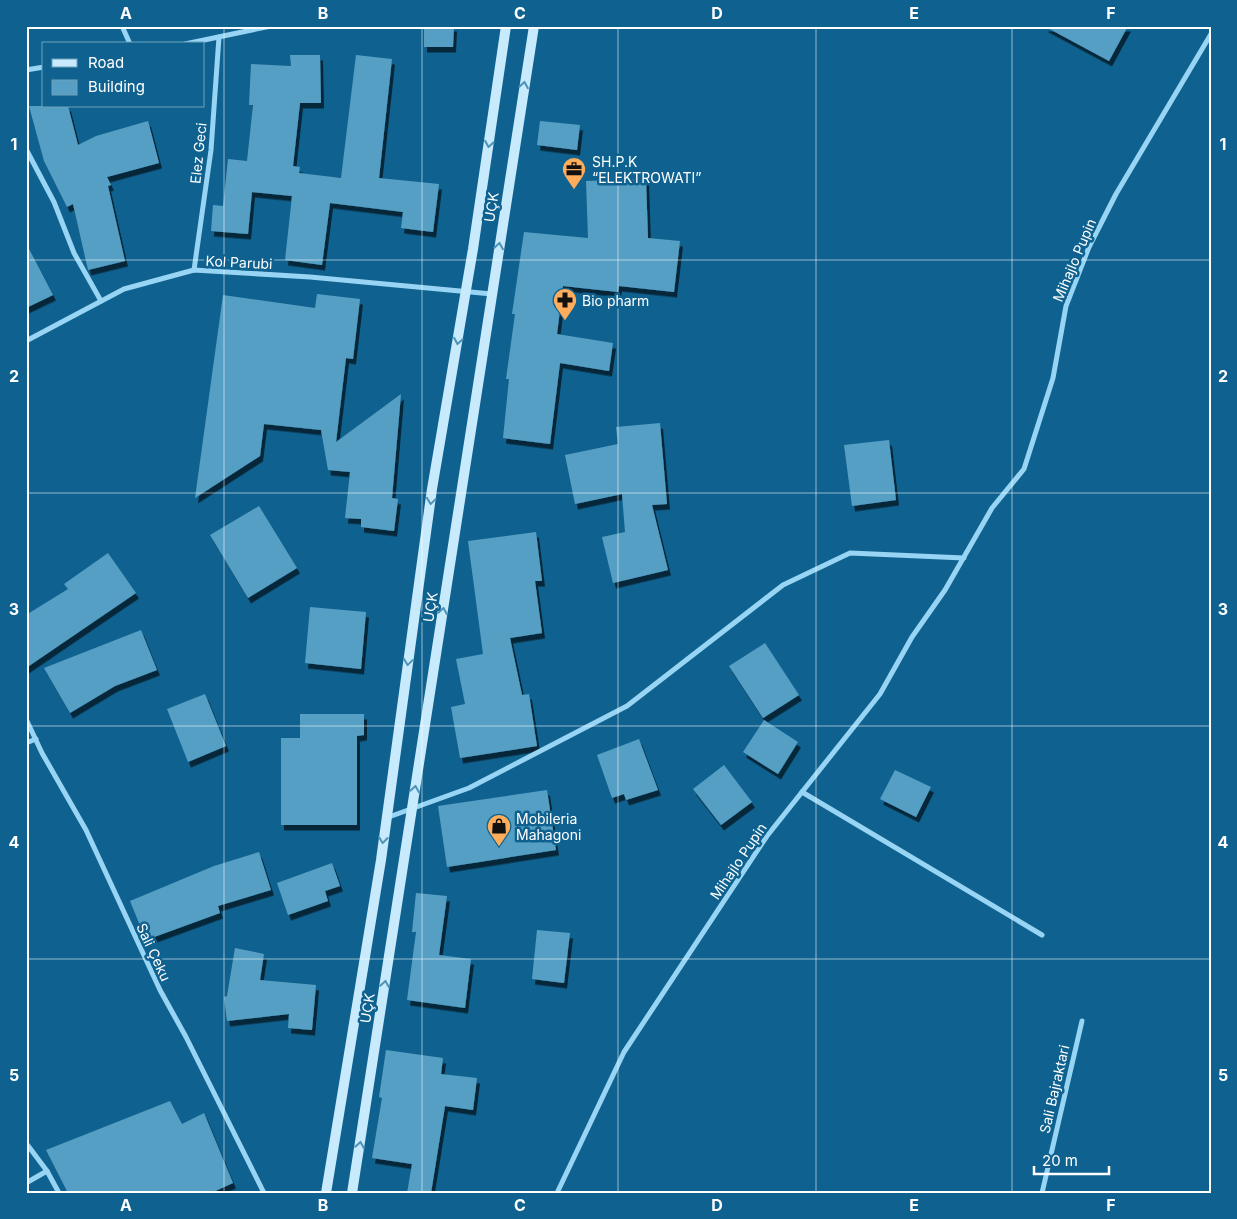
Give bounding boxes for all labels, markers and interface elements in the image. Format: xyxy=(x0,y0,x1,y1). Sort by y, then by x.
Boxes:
text: A xyxy=(120,3,132,23)
text: B xyxy=(318,3,328,23)
text: C xyxy=(514,3,526,23)
text: D xyxy=(711,3,723,23)
text: E xyxy=(909,3,919,23)
text: F xyxy=(1106,3,1116,23)
legend xyxy=(42,42,205,108)
text: Road xyxy=(88,53,124,72)
text: Building xyxy=(88,77,145,96)
one-way arrow xyxy=(519,81,529,90)
street label: Elez Geci xyxy=(186,122,210,184)
text: 1 xyxy=(11,134,17,154)
text: 1 xyxy=(1220,134,1226,154)
one-way arrow xyxy=(484,139,494,148)
place label: SH.P.K “ELEKTROWATI” xyxy=(592,153,702,186)
office icon: SH.P.K “ELEKTROWATI” xyxy=(561,156,587,190)
street label: UÇK xyxy=(480,190,502,223)
street label: Mihajlo Pupin xyxy=(1049,216,1099,304)
one-way arrow xyxy=(493,241,504,249)
street label: Kol Parubi xyxy=(205,252,273,272)
pharmacy icon: Bio pharm xyxy=(552,287,578,321)
place label: Bio pharm xyxy=(582,292,649,309)
one-way arrow xyxy=(453,336,463,345)
text: 2 xyxy=(9,366,19,386)
text: 2 xyxy=(1218,366,1228,386)
one-way arrow xyxy=(426,496,436,505)
street label: UÇK xyxy=(419,590,441,623)
text: 3 xyxy=(9,599,19,619)
text: 3 xyxy=(1218,599,1228,619)
one-way arrow xyxy=(437,607,448,615)
one-way arrow xyxy=(403,658,414,666)
one-way arrow xyxy=(410,785,420,793)
place label: Mobileria Mahagoni xyxy=(516,810,581,843)
shop icon: Mobileria Mahagoni xyxy=(486,813,512,847)
street label: Mihajlo Pupin xyxy=(706,819,770,903)
text: 4 xyxy=(9,832,20,852)
text: 4 xyxy=(1218,832,1229,852)
one-way arrow xyxy=(378,836,389,844)
street label: Sali Çeku xyxy=(133,920,175,984)
one-way arrow xyxy=(379,980,389,988)
street label: UÇK xyxy=(356,991,378,1024)
street label: Sali Bajraktari xyxy=(1036,1043,1072,1135)
text: 5 xyxy=(9,1065,19,1085)
text: 5 xyxy=(1218,1065,1228,1085)
one-way arrow xyxy=(354,1140,365,1148)
scale bar xyxy=(1034,1144,1110,1176)
text: 20 m xyxy=(1042,1151,1078,1170)
text: A xyxy=(120,1195,132,1215)
text: B xyxy=(318,1195,328,1215)
text: C xyxy=(514,1195,526,1215)
text: D xyxy=(711,1195,723,1215)
text: E xyxy=(909,1195,919,1215)
text: F xyxy=(1106,1195,1116,1215)

